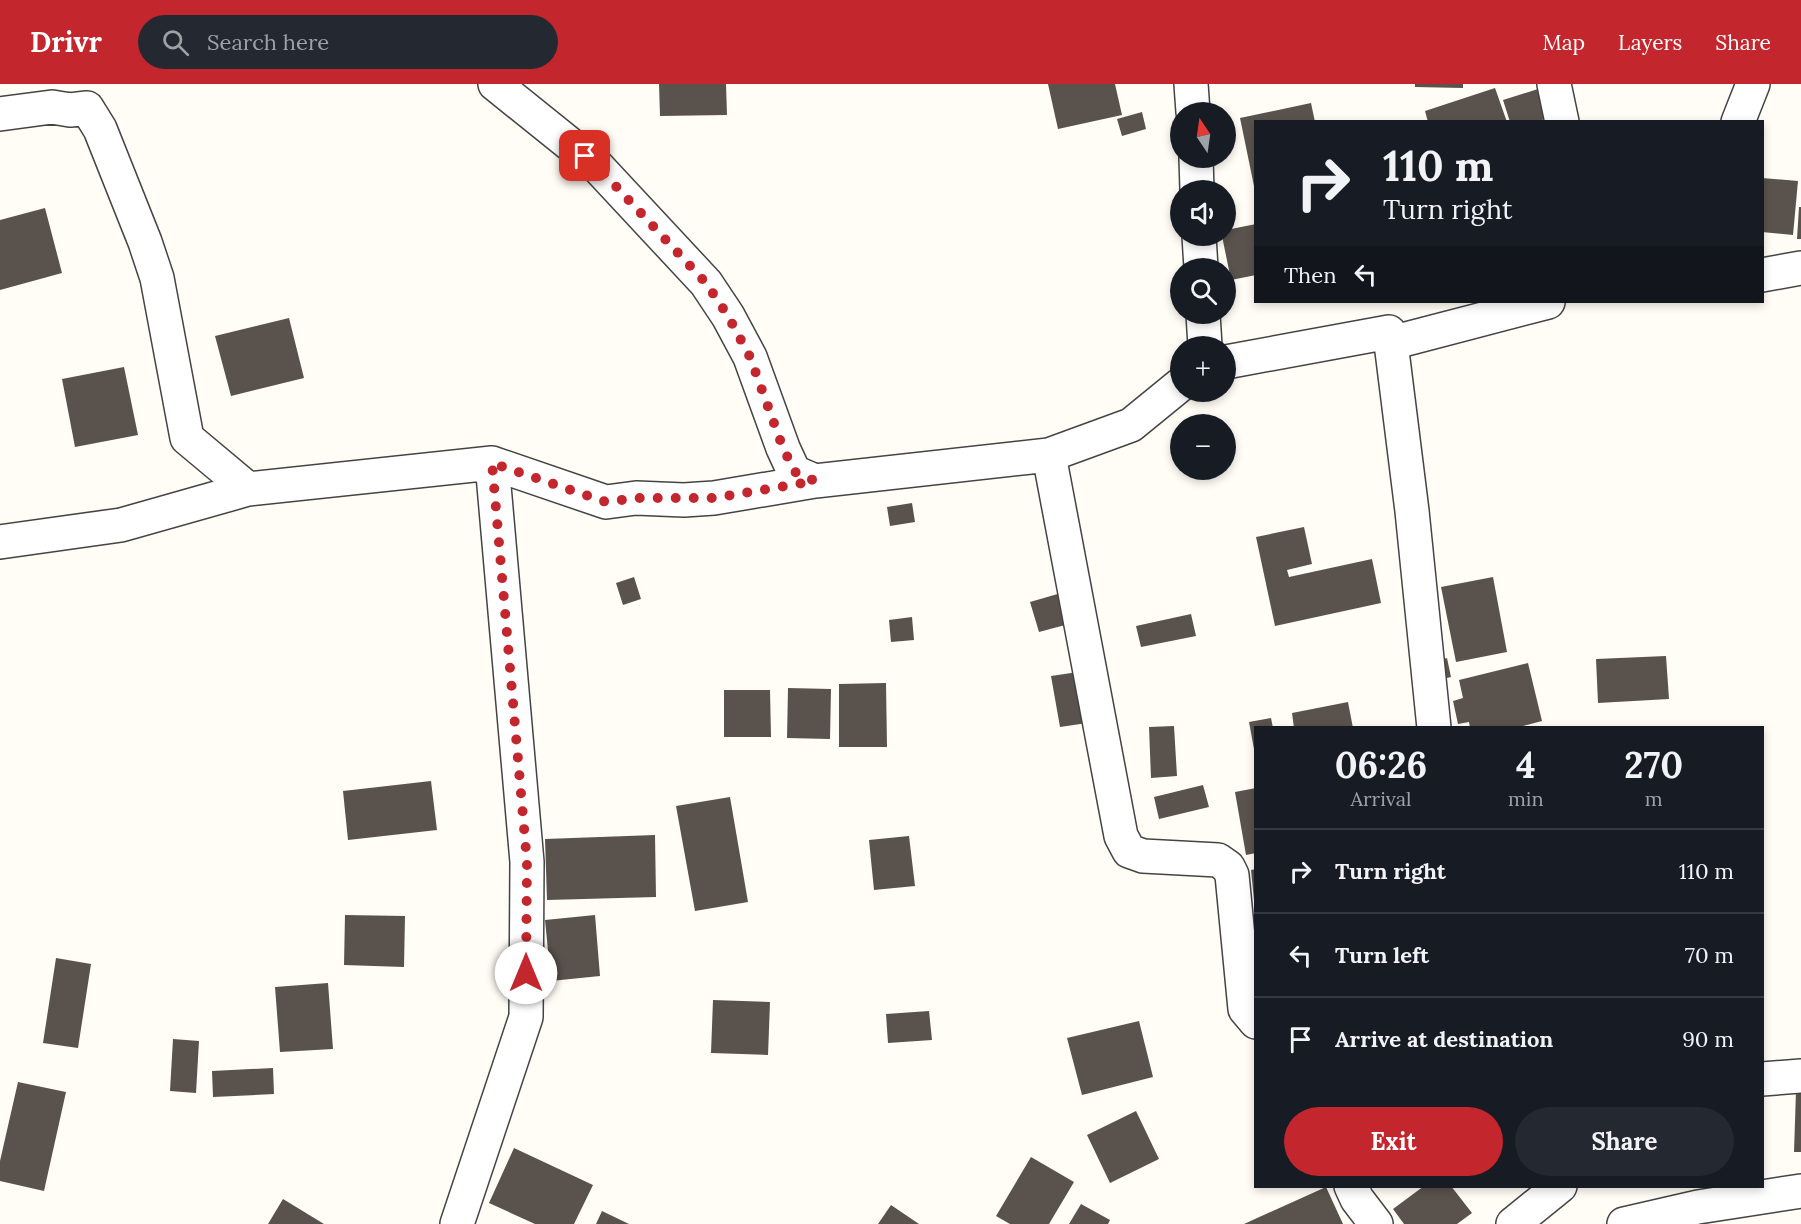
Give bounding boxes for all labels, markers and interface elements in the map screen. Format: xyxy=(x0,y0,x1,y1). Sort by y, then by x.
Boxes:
search box xyxy=(138,15,558,69)
text: Drivr xyxy=(30,24,102,60)
icon: search xyxy=(159,26,192,59)
text: Search here xyxy=(207,28,329,56)
text: Map xyxy=(1542,29,1585,56)
text: Layers xyxy=(1618,29,1682,56)
text: Share xyxy=(1715,29,1771,56)
north arrow xyxy=(1170,102,1236,168)
map controls xyxy=(1170,102,1236,480)
pin xyxy=(559,130,610,181)
icon: arrive xyxy=(568,139,601,172)
text: 110 m xyxy=(1383,139,1494,193)
icon: right xyxy=(1284,144,1362,222)
button: sound xyxy=(1170,180,1236,246)
text: Turn right xyxy=(1383,192,1512,226)
button: search xyxy=(1170,258,1236,324)
icon: left xyxy=(1349,258,1382,291)
text: Then xyxy=(1284,261,1337,289)
button: + xyxy=(1170,336,1236,402)
button: − xyxy=(1170,414,1236,480)
text: 06:26 xyxy=(1335,742,1427,788)
text: 4 xyxy=(1516,742,1536,788)
text: 270 xyxy=(1624,742,1683,788)
text: Arrival xyxy=(1350,786,1412,811)
text: min xyxy=(1508,786,1544,811)
text: m xyxy=(1645,786,1663,811)
icon: right xyxy=(1284,855,1317,888)
text: Turn right xyxy=(1335,857,1446,885)
text: 110 m xyxy=(1679,857,1734,885)
icon: left xyxy=(1284,939,1317,972)
position arrow xyxy=(494,941,558,1005)
text: Turn left xyxy=(1335,941,1429,969)
text: 70 m xyxy=(1685,941,1734,969)
icon: arrive xyxy=(1284,1023,1317,1056)
text: Arrive at destination xyxy=(1335,1025,1553,1053)
text: 90 m xyxy=(1682,1025,1734,1053)
button: Exit xyxy=(1284,1107,1503,1176)
button: Share xyxy=(1515,1107,1734,1176)

